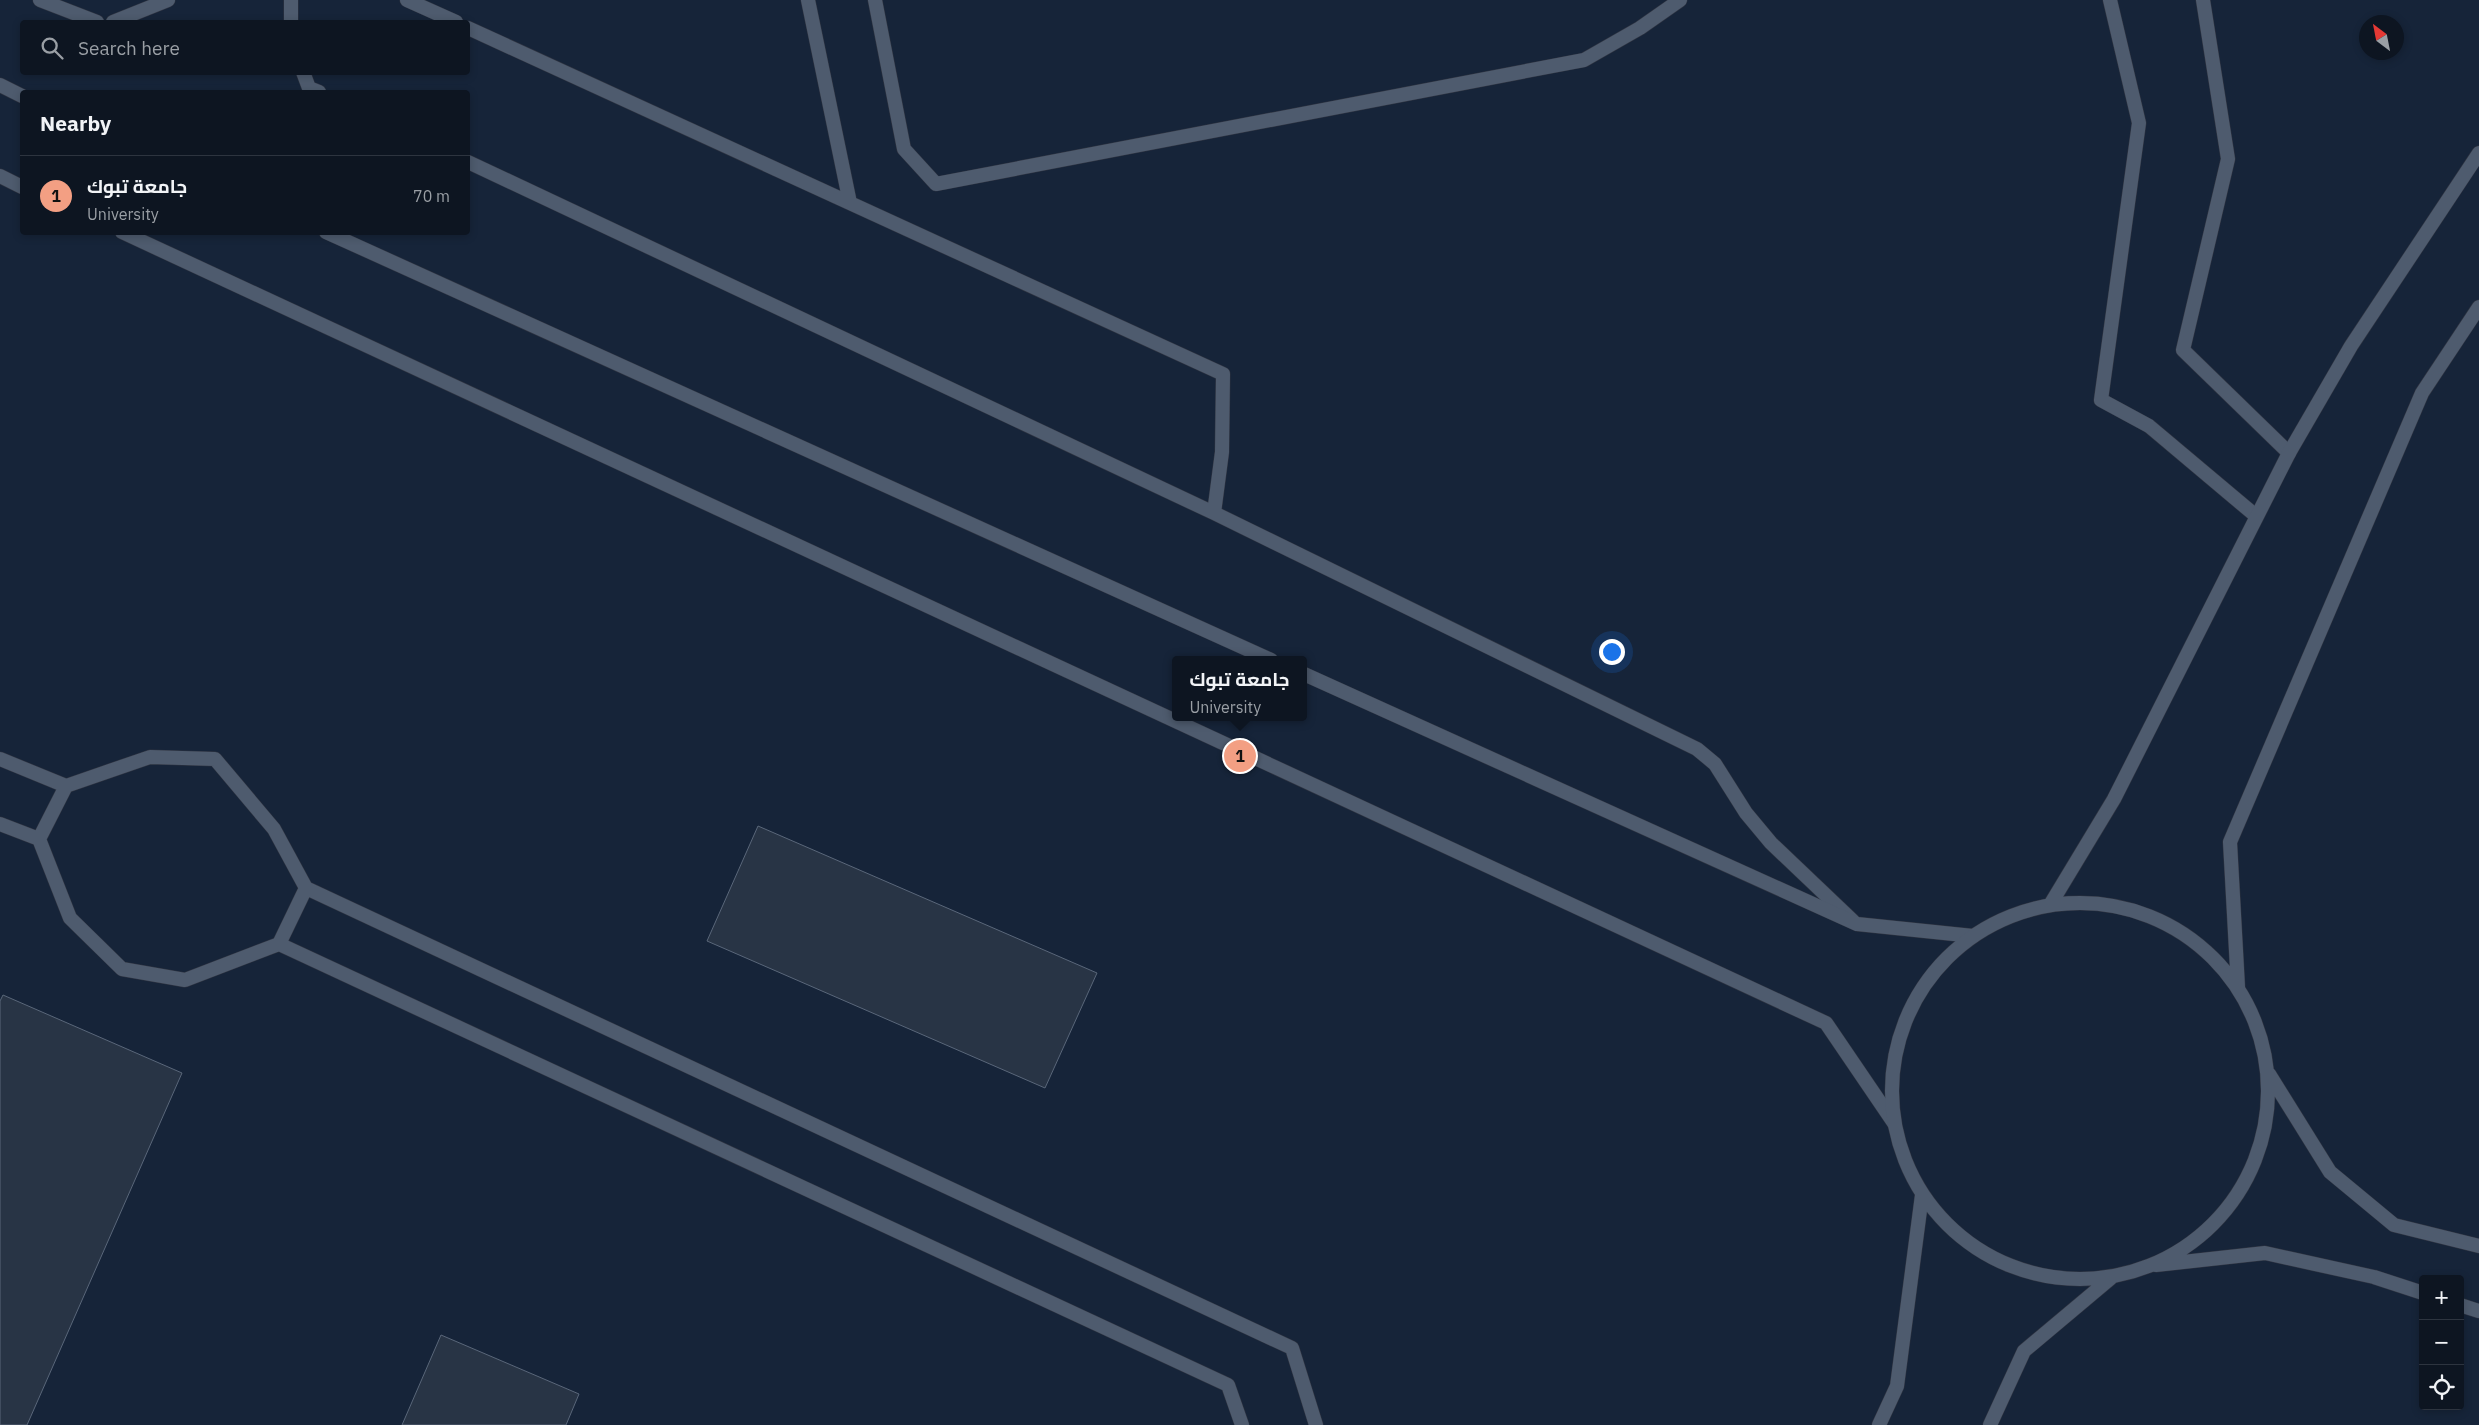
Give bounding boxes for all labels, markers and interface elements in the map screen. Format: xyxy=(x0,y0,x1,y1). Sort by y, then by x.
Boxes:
north arrow xyxy=(2359,15,2404,60)
search box xyxy=(20,20,470,75)
icon: search xyxy=(38,34,66,62)
text: Search here xyxy=(78,36,180,60)
text: Nearby xyxy=(40,109,111,137)
text: جامعة تبوك xyxy=(87,174,187,198)
text: 1 xyxy=(51,186,61,206)
text: 70 m xyxy=(413,186,450,206)
text: University xyxy=(87,204,159,224)
your location xyxy=(1599,639,1625,665)
popup xyxy=(1172,656,1307,721)
text: جامعة تبوك xyxy=(1189,667,1290,691)
text: University xyxy=(1189,697,1261,717)
pin: 1 xyxy=(1224,737,1256,775)
map controls xyxy=(2419,1275,2464,1410)
button: + xyxy=(2419,1275,2464,1320)
button: − xyxy=(2419,1320,2464,1365)
button: locate xyxy=(2419,1365,2464,1410)

